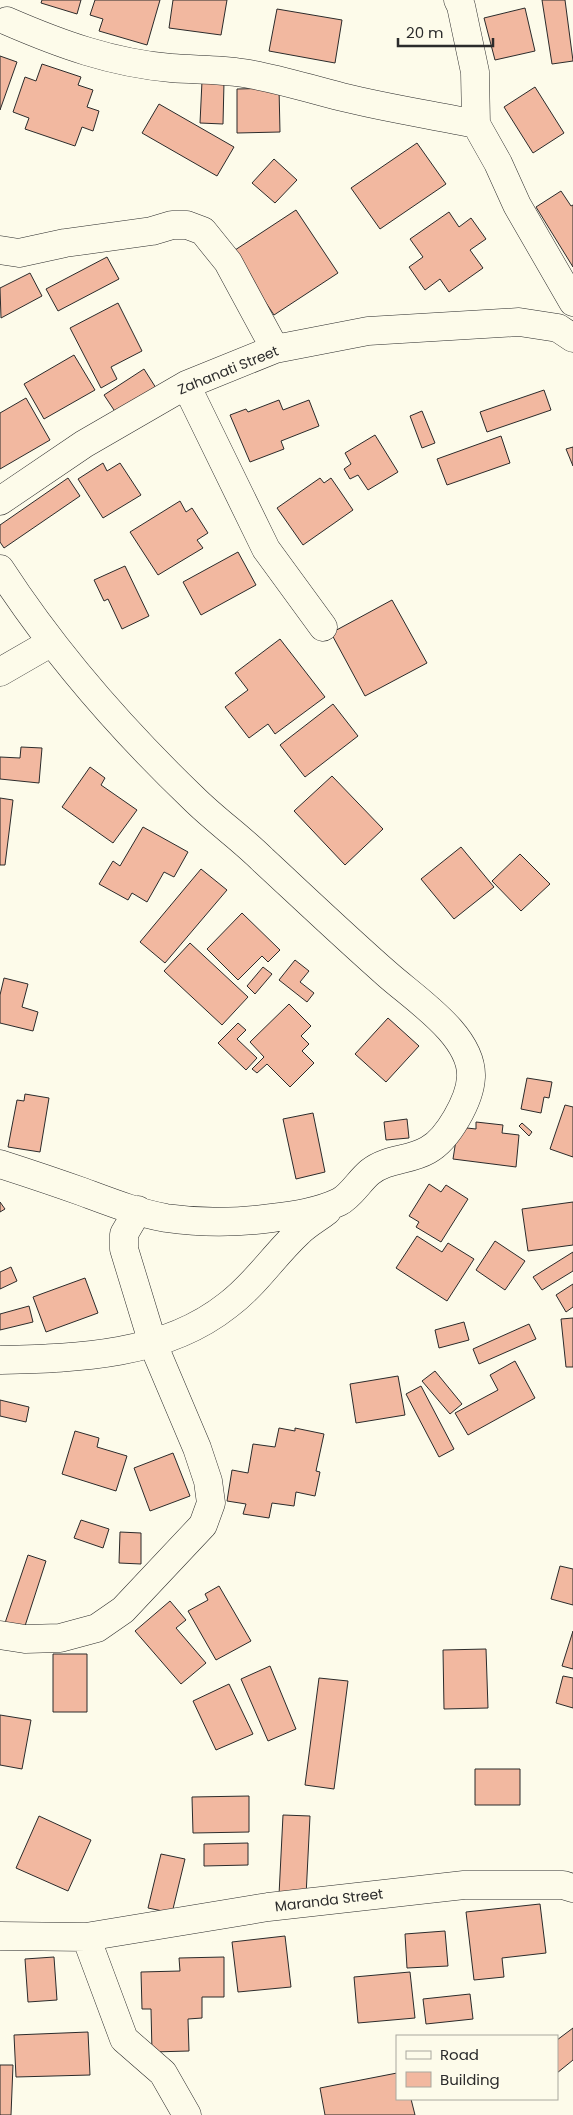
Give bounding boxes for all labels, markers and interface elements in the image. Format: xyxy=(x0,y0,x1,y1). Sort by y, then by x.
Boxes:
scale bar xyxy=(398,15,493,47)
text: 20 m xyxy=(406,22,444,43)
street label: Zahanati Street xyxy=(175,341,281,399)
street label: Maranda Street xyxy=(274,1883,384,1917)
legend xyxy=(396,2035,558,2100)
text: Road xyxy=(440,2044,479,2065)
text: Building xyxy=(440,2069,500,2090)

